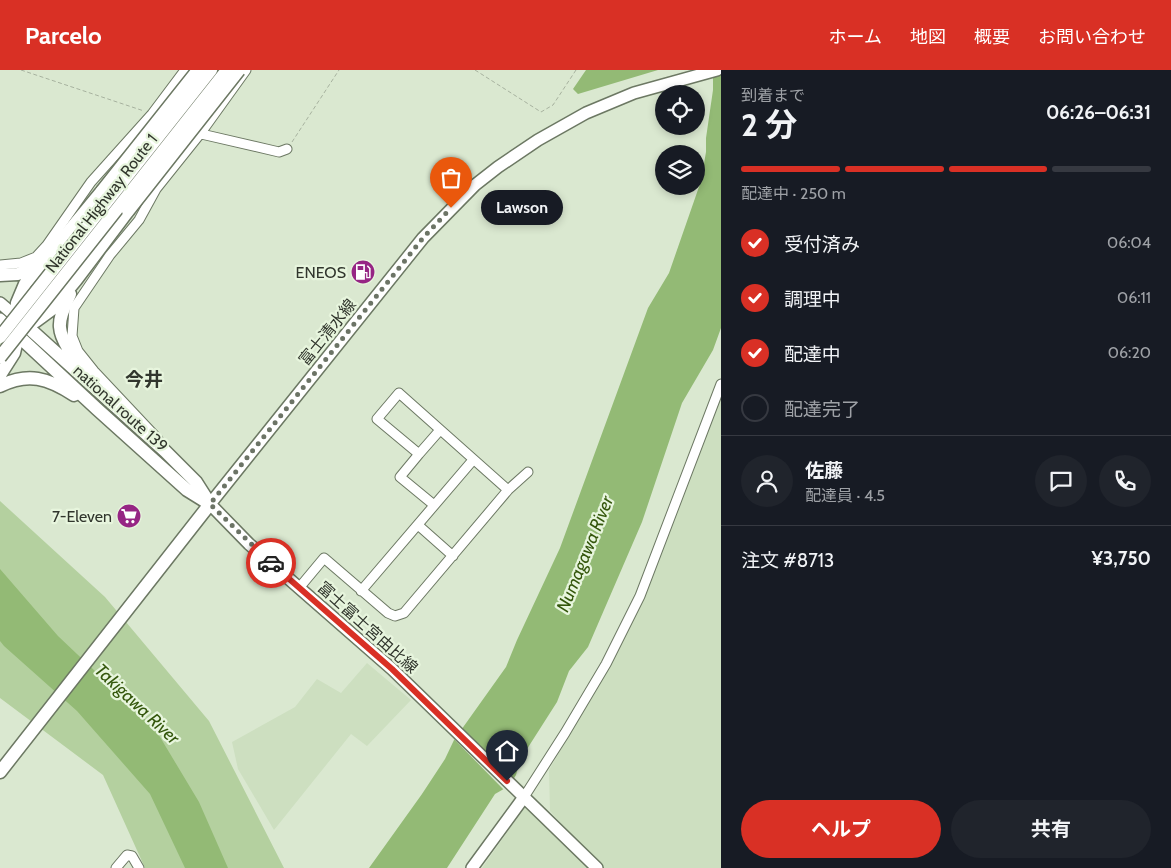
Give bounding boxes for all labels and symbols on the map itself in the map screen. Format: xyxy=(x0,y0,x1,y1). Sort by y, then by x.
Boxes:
street label: National Highway Route 1 xyxy=(41,130,161,276)
pin xyxy=(430,157,472,208)
callout: Lawson xyxy=(481,190,564,226)
fuel station icon: ENEOS xyxy=(350,259,376,285)
place label: ENEOS xyxy=(296,263,346,282)
street label: 富士清水線 xyxy=(295,295,360,369)
street label: national route 139 xyxy=(70,361,172,456)
district label: 今井 xyxy=(125,368,163,391)
water label: Numagawa River xyxy=(552,491,619,615)
supermarket icon: 7-Eleven xyxy=(116,503,142,529)
place label: 7-Eleven xyxy=(52,507,112,526)
courier xyxy=(246,538,296,588)
street label: 富士富士宮由比線 xyxy=(314,577,422,677)
water label: Takigawa River xyxy=(90,659,185,750)
pin xyxy=(486,730,528,781)

